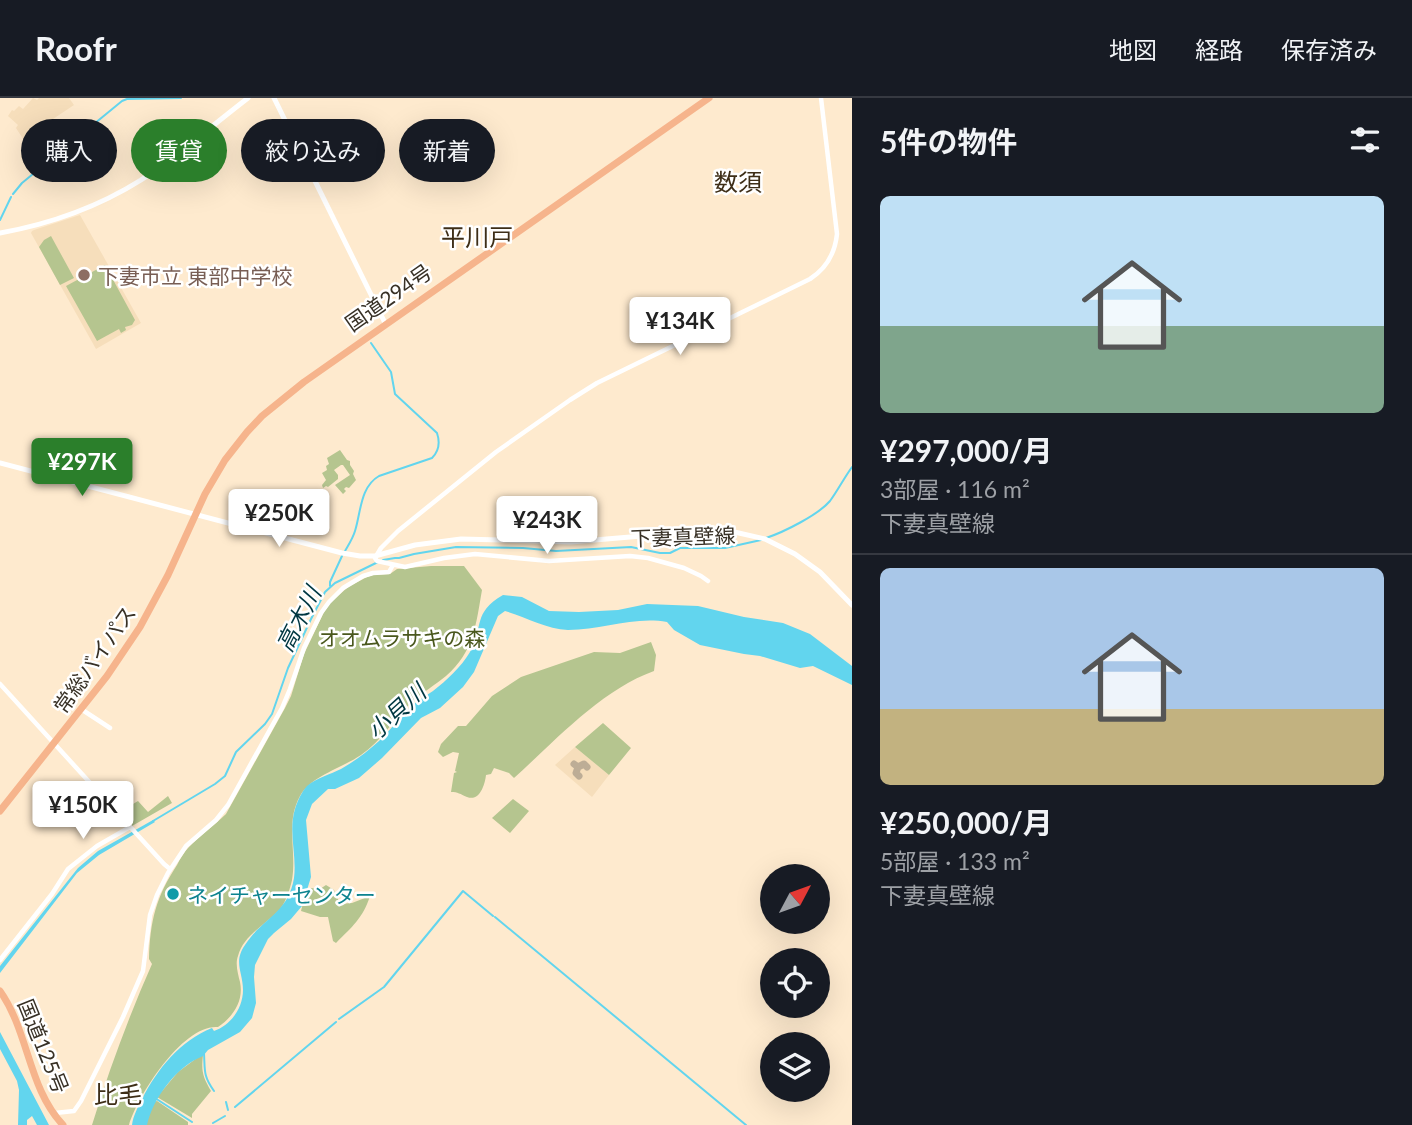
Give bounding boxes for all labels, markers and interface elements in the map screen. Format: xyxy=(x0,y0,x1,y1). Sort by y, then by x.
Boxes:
text: Roofr xyxy=(35,28,117,68)
text: 地図 xyxy=(1109,35,1157,64)
text: 経路 xyxy=(1195,35,1243,64)
text: 保存済み xyxy=(1281,35,1377,64)
chip: 購入 xyxy=(21,119,117,182)
chip: 賃貸 xyxy=(131,119,227,182)
chip: 絞り込み xyxy=(241,119,385,182)
chip: 新着 xyxy=(399,119,495,182)
icon: filters xyxy=(1346,121,1384,159)
text: 5件の物件 xyxy=(880,123,1017,159)
district label: 数須 xyxy=(714,167,762,196)
district label: 平川戸 xyxy=(441,222,513,251)
icon: home xyxy=(1069,242,1195,368)
street label: 国道294号 xyxy=(340,258,436,336)
place label: 下妻市立 東部中学校 xyxy=(98,263,292,288)
marker: 下妻市立 東部中学校 xyxy=(76,267,92,283)
pin: ¥134K xyxy=(631,298,729,357)
text: ¥134K xyxy=(645,306,715,334)
text: ¥297,000/月 xyxy=(880,432,1053,468)
pin: ¥297K xyxy=(33,438,131,498)
text: ¥297K xyxy=(47,447,117,475)
text: 3部屋 · 116 m² xyxy=(880,475,1030,503)
pin: ¥250K xyxy=(230,490,328,549)
pin: ¥243K xyxy=(498,496,596,556)
text: ¥250K xyxy=(244,498,314,526)
text: ¥243K xyxy=(512,505,582,533)
text: 下妻真壁線 xyxy=(880,509,995,537)
street label: 下妻真壁線 xyxy=(630,522,736,550)
water label: 高木川 xyxy=(270,579,327,656)
street label: 常総バイパス xyxy=(48,600,140,718)
icon: home xyxy=(1069,614,1195,740)
park label: オオムラサキの森 xyxy=(319,625,485,650)
water label: 小貝川 xyxy=(361,676,433,744)
pin: ¥150K xyxy=(34,782,132,841)
text: ¥150K xyxy=(48,790,118,818)
text: ¥250,000/月 xyxy=(880,804,1053,840)
text: 5部屋 · 133 m² xyxy=(880,847,1030,875)
north arrow xyxy=(760,864,830,934)
map controls xyxy=(760,864,830,1102)
text: 下妻真壁線 xyxy=(880,881,995,909)
place label: ネイチャーセンター xyxy=(187,882,376,907)
marker: ネイチャーセンター xyxy=(165,886,181,902)
button: locate xyxy=(760,948,830,1018)
street label: 国道125号 xyxy=(14,995,74,1097)
button: layers xyxy=(760,1032,830,1102)
district label: 比毛 xyxy=(94,1079,142,1108)

